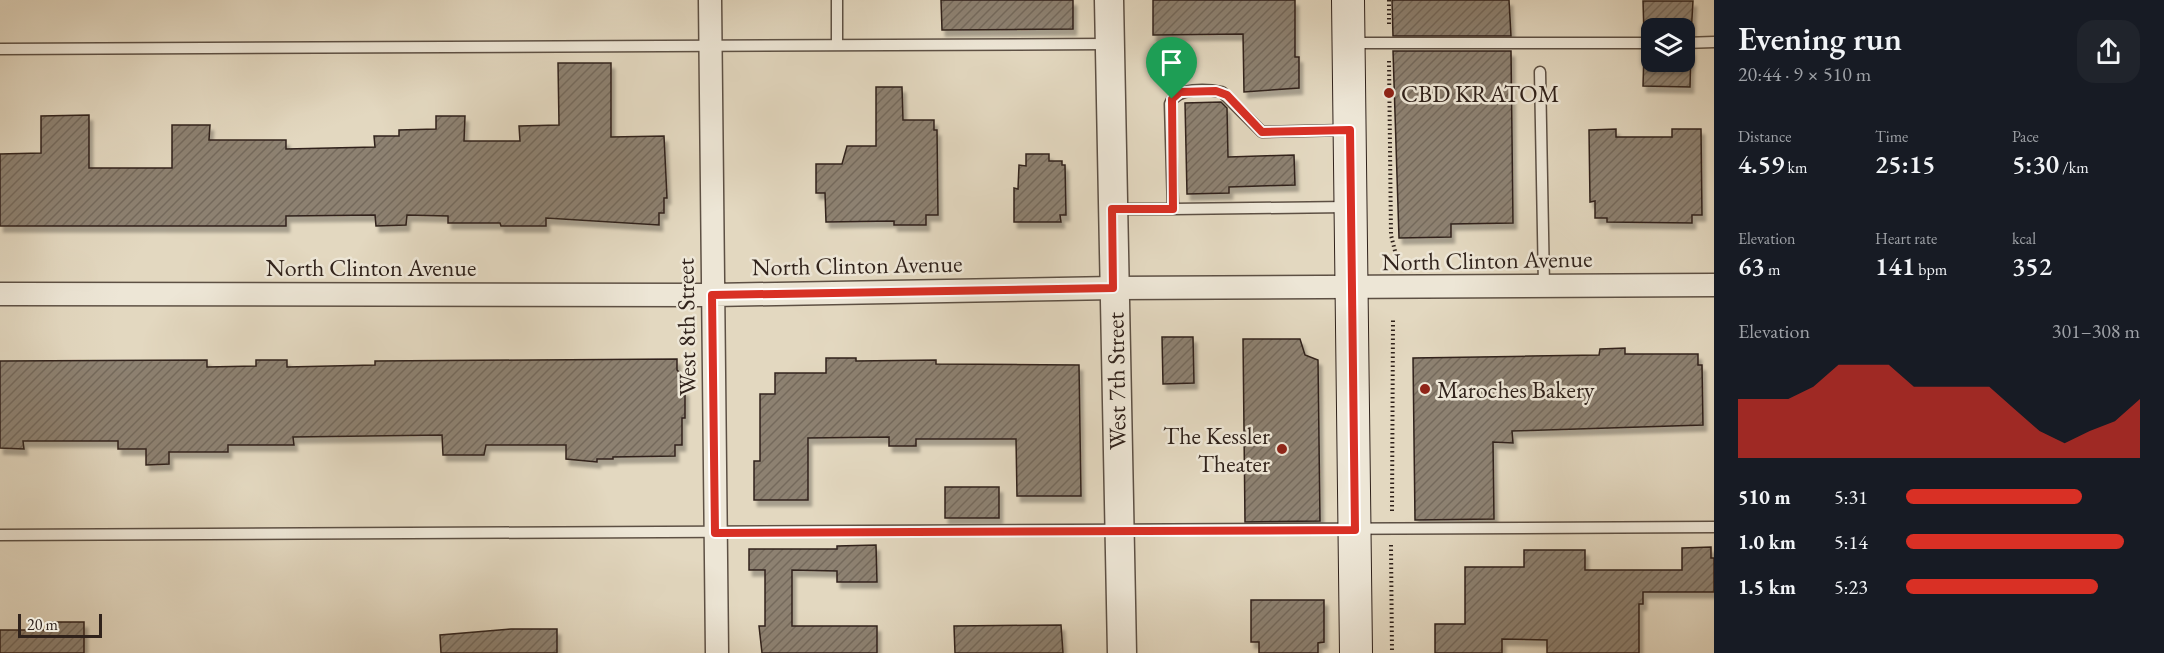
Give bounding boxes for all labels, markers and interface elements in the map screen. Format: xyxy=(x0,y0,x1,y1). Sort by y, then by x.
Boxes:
text: Evening run xyxy=(1738,17,1902,60)
map controls xyxy=(1641,18,1695,72)
button: layers xyxy=(1641,18,1695,72)
button: share xyxy=(2077,20,2140,83)
pin xyxy=(1146,37,1197,99)
icon: arrive xyxy=(1155,46,1188,79)
text: 20:44 · 9 × 510 m xyxy=(1738,61,1871,87)
place label: CBD KRATOM xyxy=(1401,78,1559,109)
marker: CBD KRATOM xyxy=(1382,86,1396,100)
text: Distance xyxy=(1738,126,1791,147)
text: Time xyxy=(1875,126,1908,147)
text: Pace xyxy=(2012,126,2039,147)
text: 4.59 xyxy=(1738,147,1784,181)
text: 25:15 xyxy=(1875,147,1935,181)
text: 5:30 xyxy=(2012,147,2059,181)
text: km xyxy=(1784,157,1807,178)
text: /km xyxy=(2059,157,2089,178)
text: Elevation xyxy=(1738,228,1796,249)
text: Heart rate xyxy=(1875,228,1937,249)
text: kcal xyxy=(2012,228,2036,249)
street label: North Clinton Avenue xyxy=(1381,243,1593,277)
street label: North Clinton Avenue xyxy=(751,248,963,282)
text: 63 xyxy=(1738,249,1765,283)
text: 141 xyxy=(1875,249,1915,283)
text: 352 xyxy=(2012,249,2052,283)
street label: North Clinton Avenue xyxy=(266,252,476,283)
street label: West 8th Street xyxy=(669,257,703,396)
text: m xyxy=(1765,259,1780,280)
text: bpm xyxy=(1915,259,1947,280)
street label: West 7th Street xyxy=(1099,311,1133,450)
text: Elevation xyxy=(1738,318,1810,344)
text: 301–308 m xyxy=(2052,318,2140,344)
place label: Maroches Bakery xyxy=(1437,374,1595,405)
marker: Maroches Bakery xyxy=(1418,382,1432,396)
place label: The Kessler Theater xyxy=(1163,420,1270,479)
marker: The Kessler Theater xyxy=(1275,442,1289,456)
text: 510 m xyxy=(1738,484,1791,510)
text: 5:31 xyxy=(1834,484,1868,510)
text: 1.0 km xyxy=(1738,529,1796,555)
text: 5:14 xyxy=(1834,529,1868,555)
text: 1.5 km xyxy=(1738,574,1796,600)
text: 5:23 xyxy=(1834,574,1868,600)
scale bar xyxy=(18,611,102,638)
text: 20 m xyxy=(27,614,58,635)

